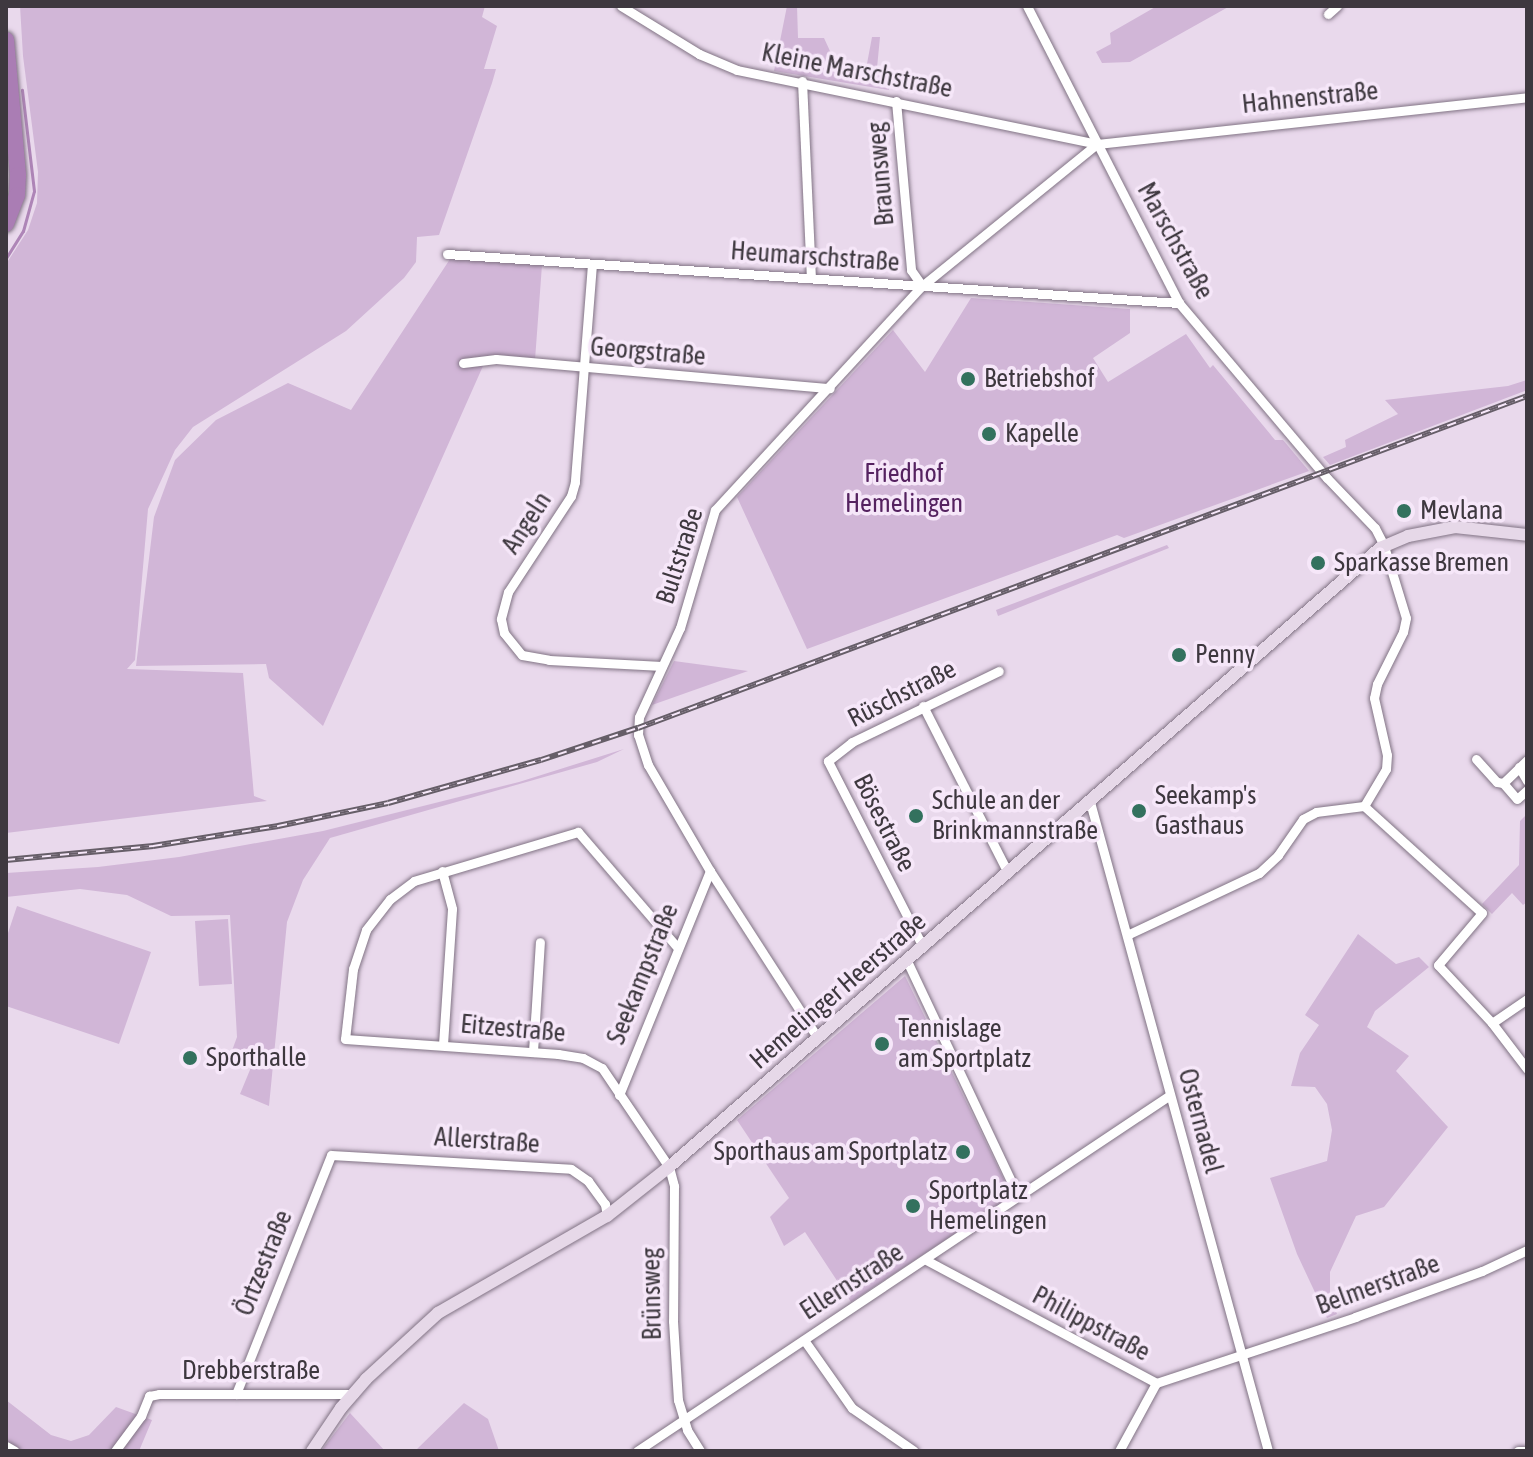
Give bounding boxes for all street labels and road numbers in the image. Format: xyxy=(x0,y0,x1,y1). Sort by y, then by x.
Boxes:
street label: Kleine Marschstraße xyxy=(759,37,955,105)
street label: Hahnenstraße xyxy=(1240,75,1380,121)
street label: Braunsweg xyxy=(861,121,901,227)
street label: Marschstraße xyxy=(1130,177,1220,305)
street label: Heumarschstraße xyxy=(729,236,901,278)
street label: Georgstraße xyxy=(589,331,707,373)
street label: Angeln xyxy=(496,486,558,560)
street label: Bultstraße xyxy=(650,504,710,608)
street label: Rüschstraße xyxy=(843,654,961,734)
street label: Bösestraße xyxy=(846,769,922,877)
street label: Seekampstraße xyxy=(601,899,685,1049)
street label: Hemelinger Heerstraße xyxy=(744,906,932,1076)
street label: Eitzestraße xyxy=(459,1009,567,1049)
street label: Osternadel xyxy=(1171,1065,1229,1177)
street label: Allerstraße xyxy=(433,1122,541,1160)
street label: Örtzestraße xyxy=(229,1206,299,1320)
street label: Ellernstraße xyxy=(795,1237,909,1327)
street label: Brünsweg xyxy=(636,1247,668,1341)
street label: Belmerstraße xyxy=(1312,1248,1444,1322)
street label: Philippstraße xyxy=(1027,1280,1155,1368)
street label: Drebberstraße xyxy=(182,1355,320,1387)

